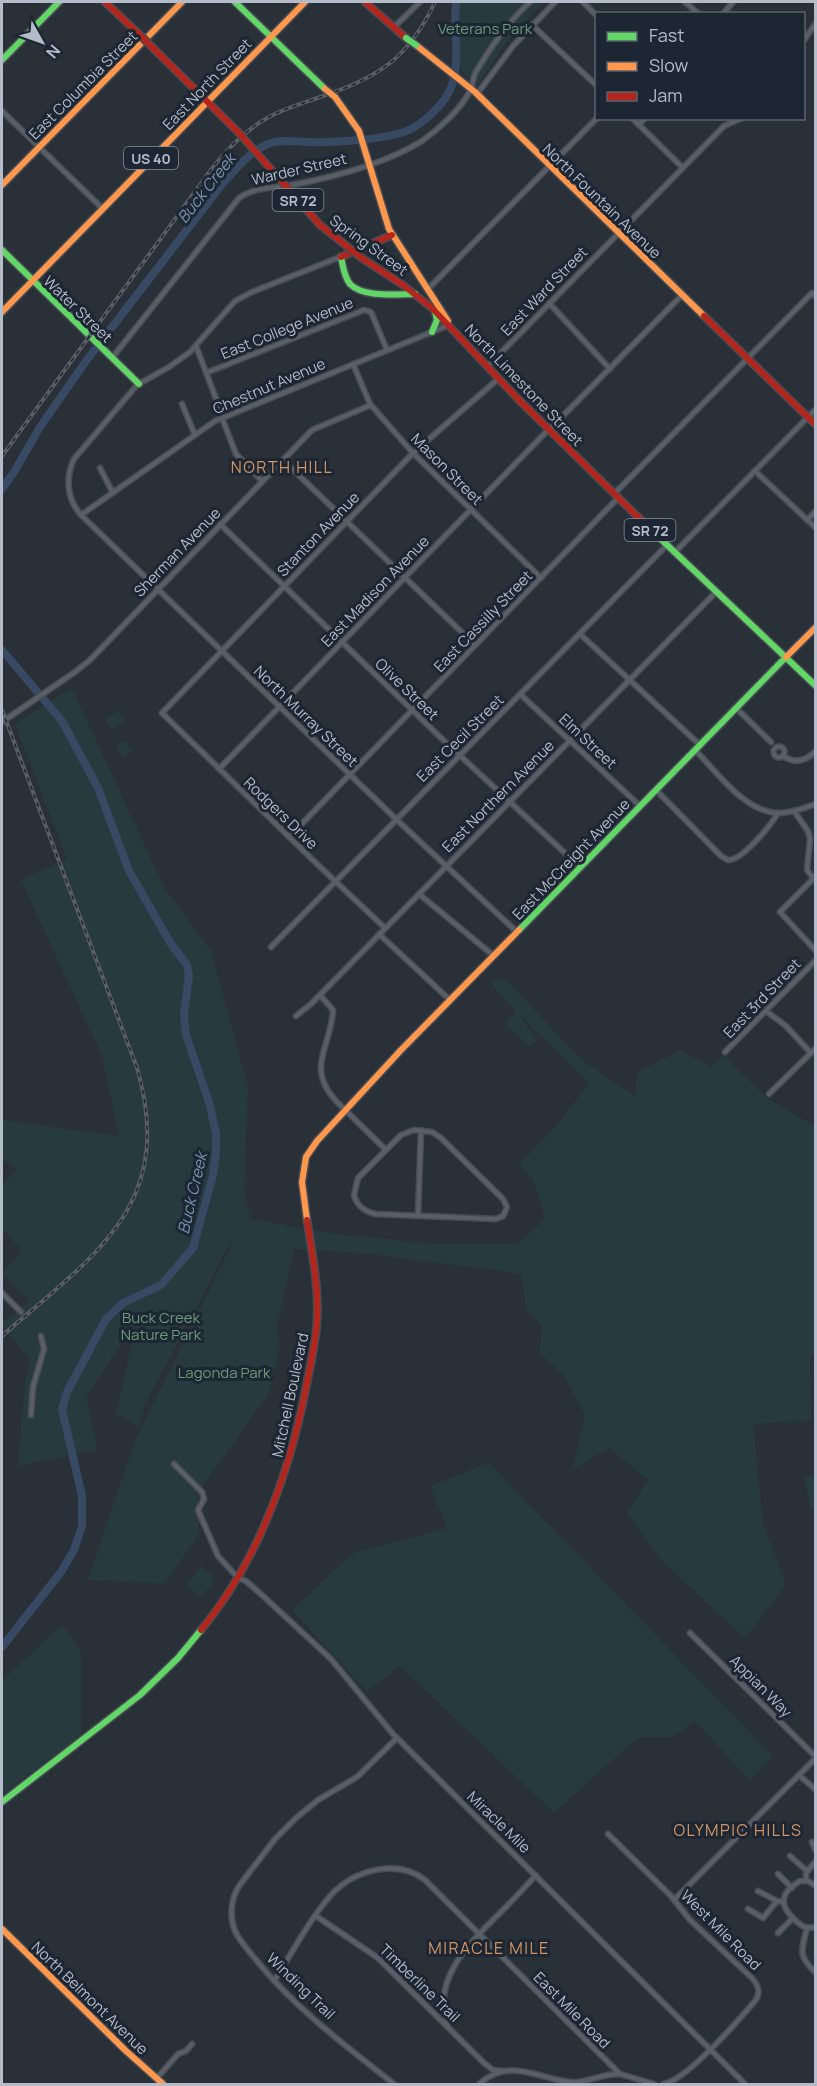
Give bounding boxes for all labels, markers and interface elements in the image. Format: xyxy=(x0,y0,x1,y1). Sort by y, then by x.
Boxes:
north arrow xyxy=(12,12,72,72)
legend xyxy=(595,12,805,120)
park label: Veterans Park xyxy=(438,18,533,39)
text: Fast xyxy=(649,23,684,47)
street label: East Columbia Street xyxy=(24,26,142,144)
street label: East North Street xyxy=(158,33,256,135)
text: N xyxy=(41,40,66,63)
text: Slow xyxy=(649,53,689,77)
text: Jam xyxy=(649,83,683,107)
street label: North Fountain Avenue xyxy=(538,139,666,263)
road number: US 40 xyxy=(124,147,178,169)
water label: Buck Creek xyxy=(172,147,241,227)
street label: Warder Street xyxy=(249,148,349,190)
road number: SR 72 xyxy=(272,189,324,211)
street label: Spring Street xyxy=(326,209,412,281)
street label: East Ward Street xyxy=(496,242,592,340)
street label: Water Street xyxy=(39,271,117,347)
street label: East College Avenue xyxy=(218,292,357,364)
street label: North Limestone Street xyxy=(460,319,588,451)
street label: Chestnut Avenue xyxy=(209,353,329,419)
street label: Mason Street xyxy=(406,428,488,510)
district label: NORTH HILL xyxy=(231,456,333,478)
street label: Stanton Avenue xyxy=(272,487,364,581)
street label: Sherman Avenue xyxy=(129,503,225,601)
road number: SR 72 xyxy=(624,519,676,541)
street label: East Madison Avenue xyxy=(316,531,434,651)
street label: East Cassilly Street xyxy=(429,565,537,677)
street label: Olive Street xyxy=(371,653,443,725)
street label: North Murray Street xyxy=(249,661,363,771)
street label: East Cecil Street xyxy=(412,690,508,786)
street label: Elm Street xyxy=(555,709,621,773)
street label: East Northern Avenue xyxy=(437,735,559,857)
street label: Rodgers Drive xyxy=(239,772,323,854)
street label: East McCreight Avenue xyxy=(507,794,635,924)
street label: East 3rd Street xyxy=(719,954,805,1042)
water label: Buck Creek xyxy=(172,1148,213,1236)
park label: Buck Creek Nature Park xyxy=(121,1307,202,1345)
street label: Mitchell Boulevard xyxy=(267,1331,313,1459)
park label: Lagonda Park xyxy=(178,1362,271,1383)
street label: Appian Way xyxy=(725,1650,797,1722)
street label: Miracle Mile xyxy=(462,1786,536,1858)
district label: OLYMPIC HILLS xyxy=(674,1819,802,1841)
street label: West Mile Road xyxy=(676,1885,766,1975)
street label: North Belmont Avenue xyxy=(27,1937,153,2059)
district label: MIRACLE MILE xyxy=(428,1937,550,1959)
street label: Timberline Trail xyxy=(375,1939,465,2027)
street label: Winding Trail xyxy=(262,1948,340,2024)
street label: East Mile Road xyxy=(529,1967,615,2053)

